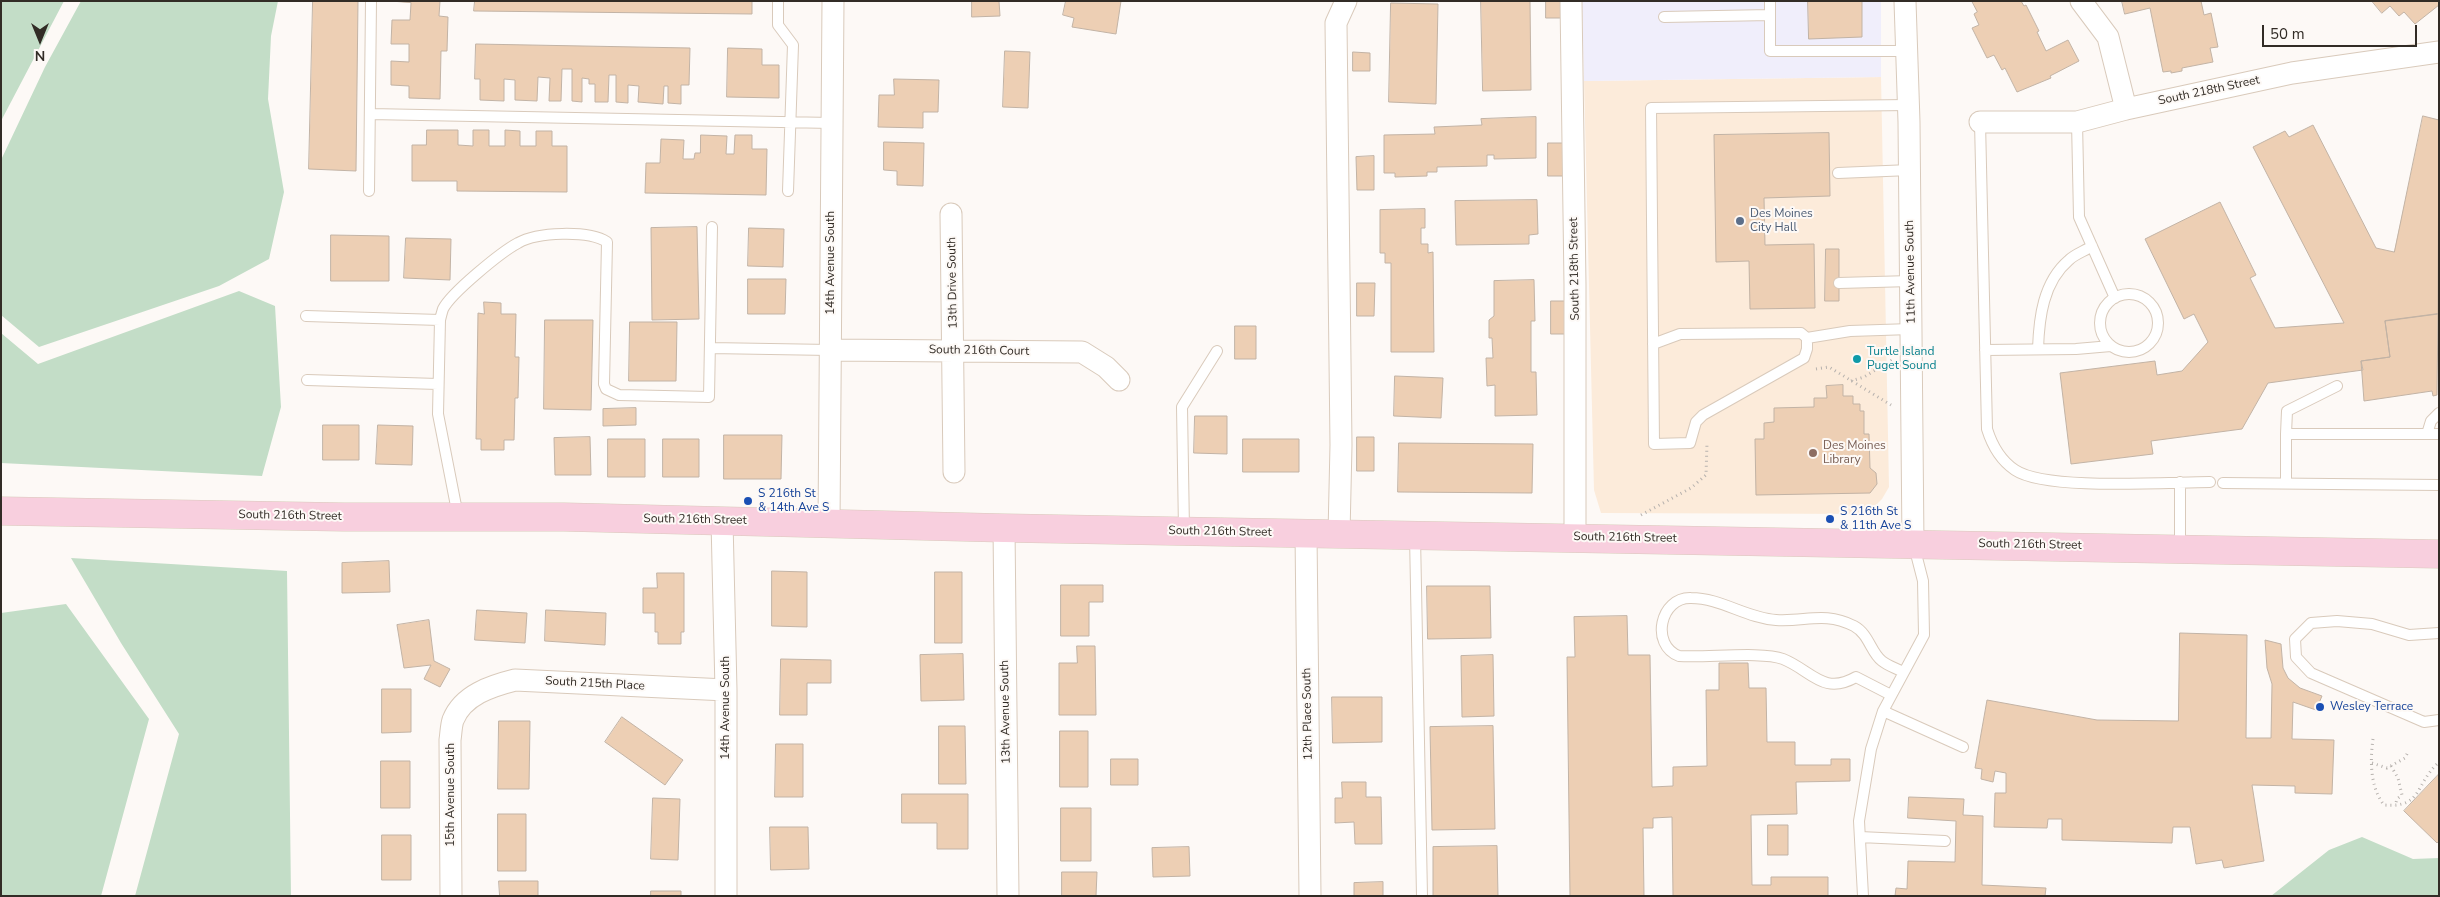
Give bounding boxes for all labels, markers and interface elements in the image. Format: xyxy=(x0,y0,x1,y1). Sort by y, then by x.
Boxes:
north arrow xyxy=(15,15,65,65)
scale bar xyxy=(2265,15,2420,47)
text: 50 m xyxy=(2270,24,2305,44)
text: N xyxy=(35,46,45,65)
street label: South 218th Street xyxy=(2157,73,2261,109)
place label: Des Moines City Hall xyxy=(1750,207,1813,235)
street label: 14th Avenue South xyxy=(824,211,838,315)
marker: Des Moines City Hall xyxy=(1734,215,1746,227)
street label: South 218th Street xyxy=(1567,217,1583,321)
street label: 11th Avenue South xyxy=(1903,220,1919,324)
street label: 13th Drive South xyxy=(945,237,961,329)
street label: South 216th Court xyxy=(929,343,1029,359)
place label: Turtle Island Puget Sound xyxy=(1867,345,1937,373)
marker: Turtle Island Puget Sound xyxy=(1851,353,1863,365)
place label: Des Moines Library xyxy=(1823,439,1886,467)
marker: Des Moines Library xyxy=(1807,447,1819,459)
place label: S 216th St & 14th Ave S xyxy=(758,487,829,515)
marker: S 216th St & 14th Ave S xyxy=(742,495,754,507)
place label: S 216th St & 11th Ave S xyxy=(1840,505,1911,533)
street label: South 216th Street xyxy=(238,508,342,524)
street label: South 216th Street xyxy=(643,512,747,528)
marker: S 216th St & 11th Ave S xyxy=(1824,513,1836,525)
street label: South 216th Street xyxy=(1168,524,1272,540)
street label: South 216th Street xyxy=(1573,530,1677,546)
street label: South 216th Street xyxy=(1978,537,2082,553)
street label: 14th Avenue South xyxy=(719,656,733,760)
street label: 13th Avenue South xyxy=(998,660,1014,764)
street label: 12th Place South xyxy=(1300,668,1316,760)
street label: South 215th Place xyxy=(545,674,645,694)
place label: Wesley Terrace xyxy=(2330,700,2413,714)
marker: Wesley Terrace xyxy=(2314,701,2326,713)
street label: 15th Avenue South xyxy=(444,743,458,847)

